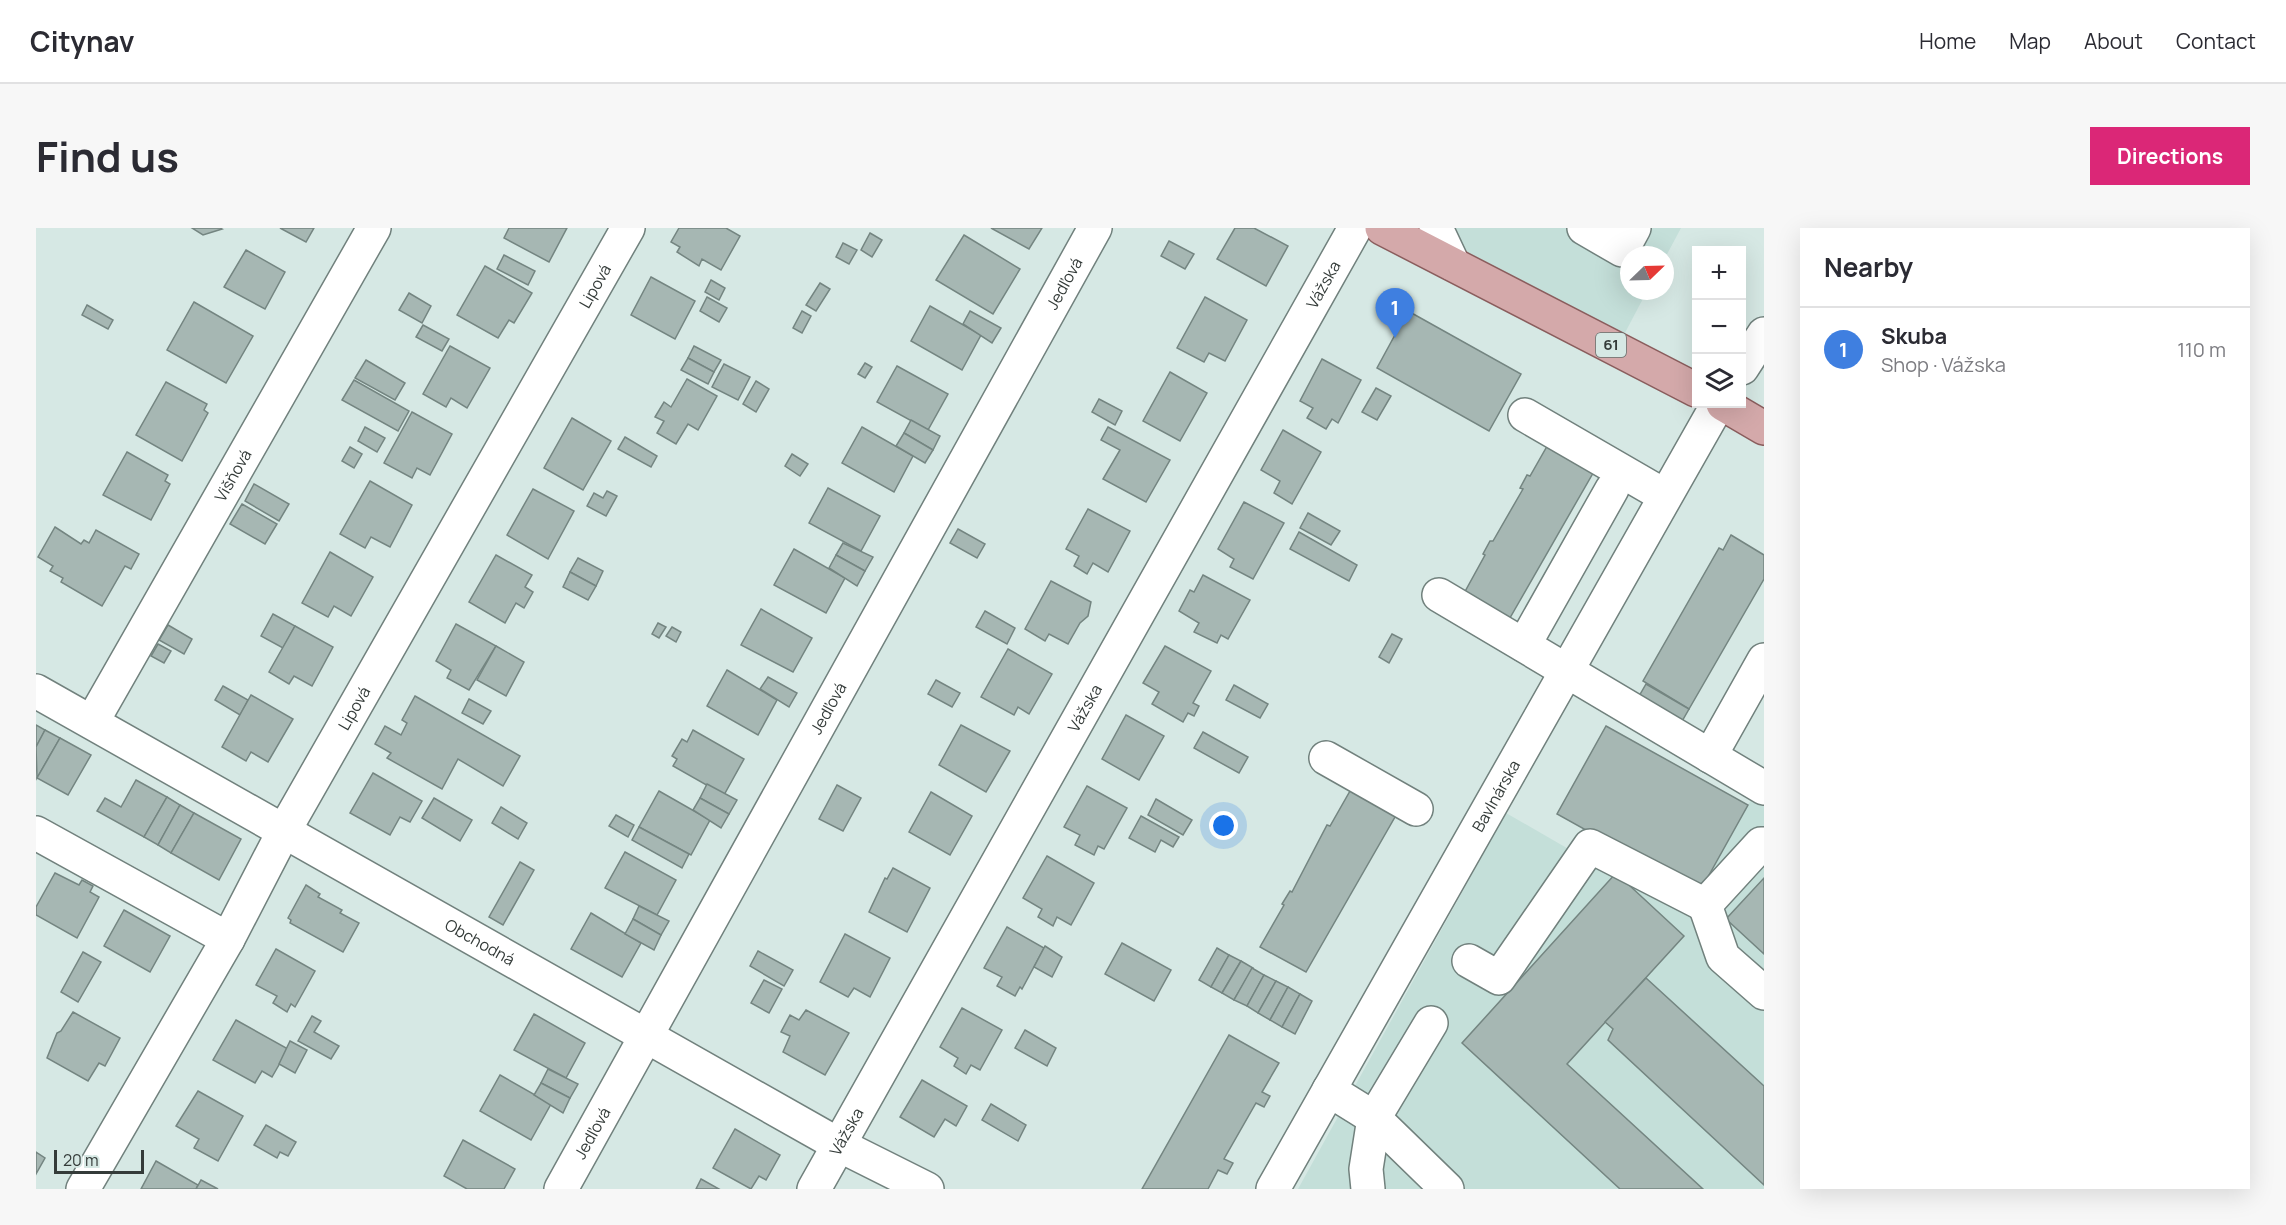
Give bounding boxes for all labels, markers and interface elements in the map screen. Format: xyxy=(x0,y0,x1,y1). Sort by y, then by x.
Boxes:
text: Citynav xyxy=(30,22,134,60)
text: Home xyxy=(1919,27,1976,55)
text: Map xyxy=(2009,27,2051,55)
text: About xyxy=(2084,27,2143,55)
text: Contact xyxy=(2176,27,2256,55)
text: Find us xyxy=(36,127,179,185)
button: Directions xyxy=(2090,127,2250,185)
north arrow xyxy=(1620,246,1674,300)
map controls xyxy=(1692,246,1746,408)
button: + xyxy=(1692,246,1746,300)
text: Nearby xyxy=(1824,249,1913,285)
street label: Jedľová xyxy=(1041,254,1087,313)
street label: Vážska xyxy=(1301,257,1345,312)
street label: Lipová xyxy=(574,260,616,312)
pin: 1 xyxy=(1376,288,1414,338)
button: − xyxy=(1692,300,1746,354)
text: Skuba xyxy=(1881,321,1947,351)
road number: 61 xyxy=(1596,333,1626,357)
text: 1 xyxy=(1839,336,1848,363)
text: 110 m xyxy=(2177,336,2226,363)
text: Shop · Vážska xyxy=(1881,351,2006,378)
button: layers xyxy=(1692,354,1746,408)
street label: Višňová xyxy=(209,445,256,505)
street label: Jedľová xyxy=(805,678,851,738)
street label: Vážska xyxy=(1063,680,1107,736)
street label: Lipová xyxy=(333,682,375,734)
street label: Bavlnárska xyxy=(1467,756,1525,836)
your location xyxy=(1209,811,1238,840)
street label: Obchodná xyxy=(441,914,519,970)
street label: Jedľová xyxy=(569,1103,615,1163)
street label: Vážska xyxy=(824,1104,869,1159)
scale bar xyxy=(54,1147,144,1174)
text: 20 m xyxy=(63,1149,99,1171)

